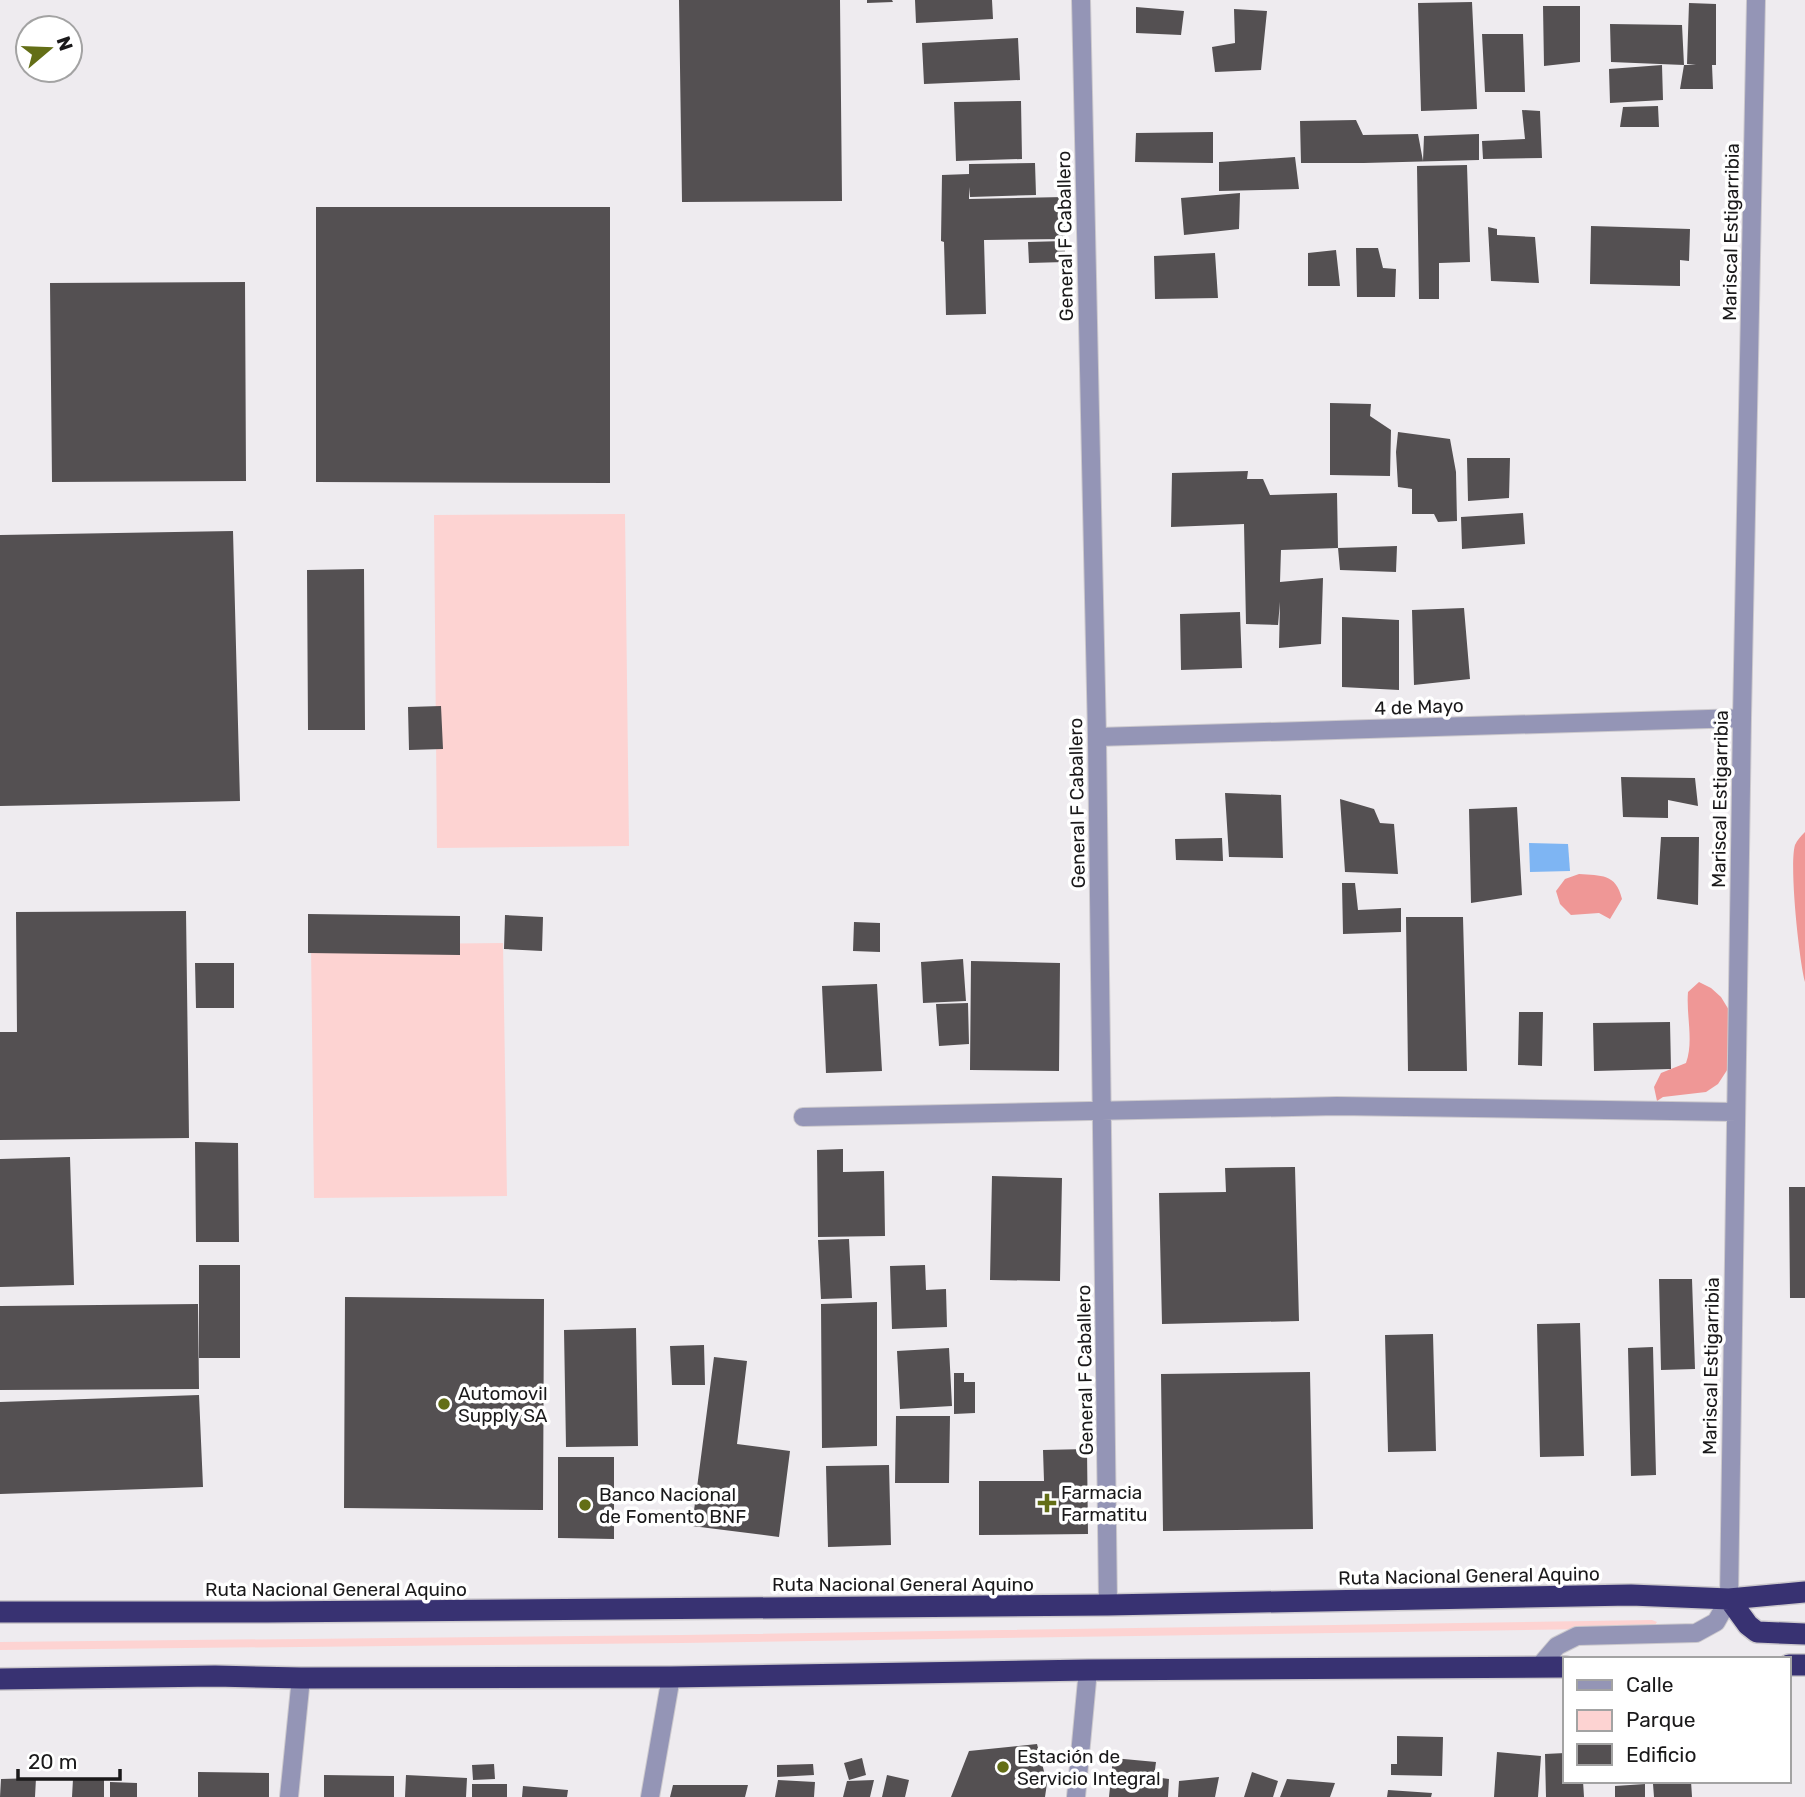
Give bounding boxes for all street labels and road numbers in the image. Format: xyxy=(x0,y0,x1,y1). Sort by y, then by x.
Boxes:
street label: Mariscal Estigarribia xyxy=(1718,143,1744,321)
street label: General F Caballero xyxy=(1052,150,1078,322)
street label: 4 de Mayo xyxy=(1374,694,1464,720)
street label: Mariscal Estigarribia xyxy=(1707,710,1733,888)
street label: General F Caballero xyxy=(1064,717,1090,889)
street label: Mariscal Estigarribia xyxy=(1698,1277,1724,1455)
street label: General F Caballero xyxy=(1072,1284,1098,1456)
street label: Ruta Nacional General Aquino xyxy=(1338,1562,1600,1590)
street label: Ruta Nacional General Aquino xyxy=(772,1573,1034,1596)
street label: Ruta Nacional General Aquino xyxy=(205,1578,467,1601)

